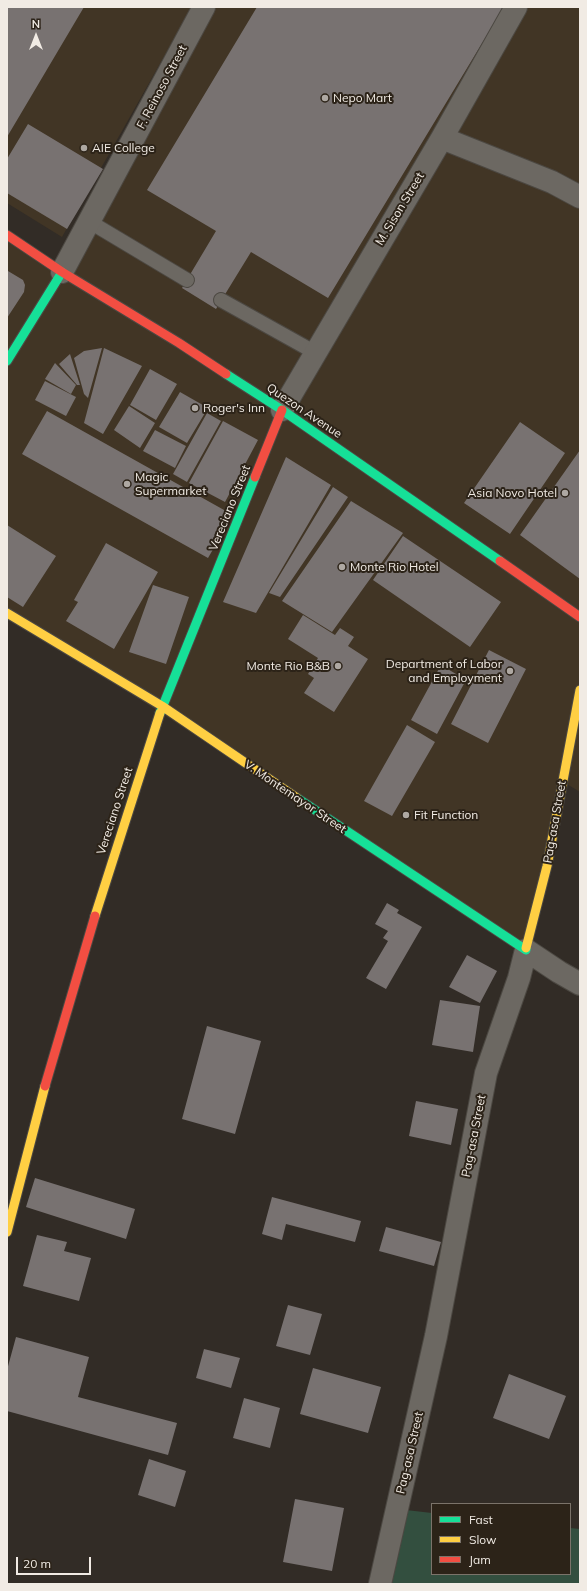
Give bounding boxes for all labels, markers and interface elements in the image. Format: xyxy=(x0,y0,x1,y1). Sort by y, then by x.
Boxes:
north arrow xyxy=(16,16,56,56)
text: N xyxy=(32,17,40,31)
street label: F. Reinoso Street xyxy=(134,43,190,131)
place label: Nepo Mart xyxy=(333,91,392,105)
marker: Nepo Mart xyxy=(320,93,330,103)
place label: AIE College xyxy=(92,141,155,155)
marker: AIE College xyxy=(79,143,89,153)
street label: M. Sison Street xyxy=(373,170,427,248)
street label: Quezon Avenue xyxy=(264,381,344,441)
place label: Roger's Inn xyxy=(203,401,265,415)
marker: Roger's Inn xyxy=(190,403,200,413)
street label: Vereciano Street xyxy=(206,463,254,553)
place label: Magic Supermarket xyxy=(135,470,206,498)
marker: Magic Supermarket xyxy=(122,479,132,489)
place label: Asia Novo Hotel xyxy=(468,486,557,500)
marker: Asia Novo Hotel xyxy=(560,488,570,498)
place label: Monte Rio Hotel xyxy=(350,560,439,574)
marker: Monte Rio Hotel xyxy=(337,562,347,572)
place label: Department of Labor and Employment xyxy=(386,657,502,685)
place label: Monte Rio B&B xyxy=(247,659,330,673)
marker: Monte Rio B&B xyxy=(333,661,343,671)
marker: Department of Labor and Employment xyxy=(505,666,515,676)
street label: V. Montemayor Street xyxy=(241,757,349,837)
street label: Vereciano Street xyxy=(94,765,136,857)
street label: Pag-asa Street xyxy=(541,780,569,864)
place label: Fit Function xyxy=(414,808,478,822)
marker: Fit Function xyxy=(401,810,411,820)
street label: Pag-asa Street xyxy=(459,1094,489,1178)
street label: Pag-asa Street xyxy=(394,1411,426,1495)
legend xyxy=(431,1503,571,1575)
text: Fast xyxy=(469,1512,493,1527)
text: Slow xyxy=(469,1532,497,1547)
scale bar xyxy=(18,1549,93,1575)
text: Jam xyxy=(469,1552,491,1567)
text: 20 m xyxy=(23,1556,51,1571)

